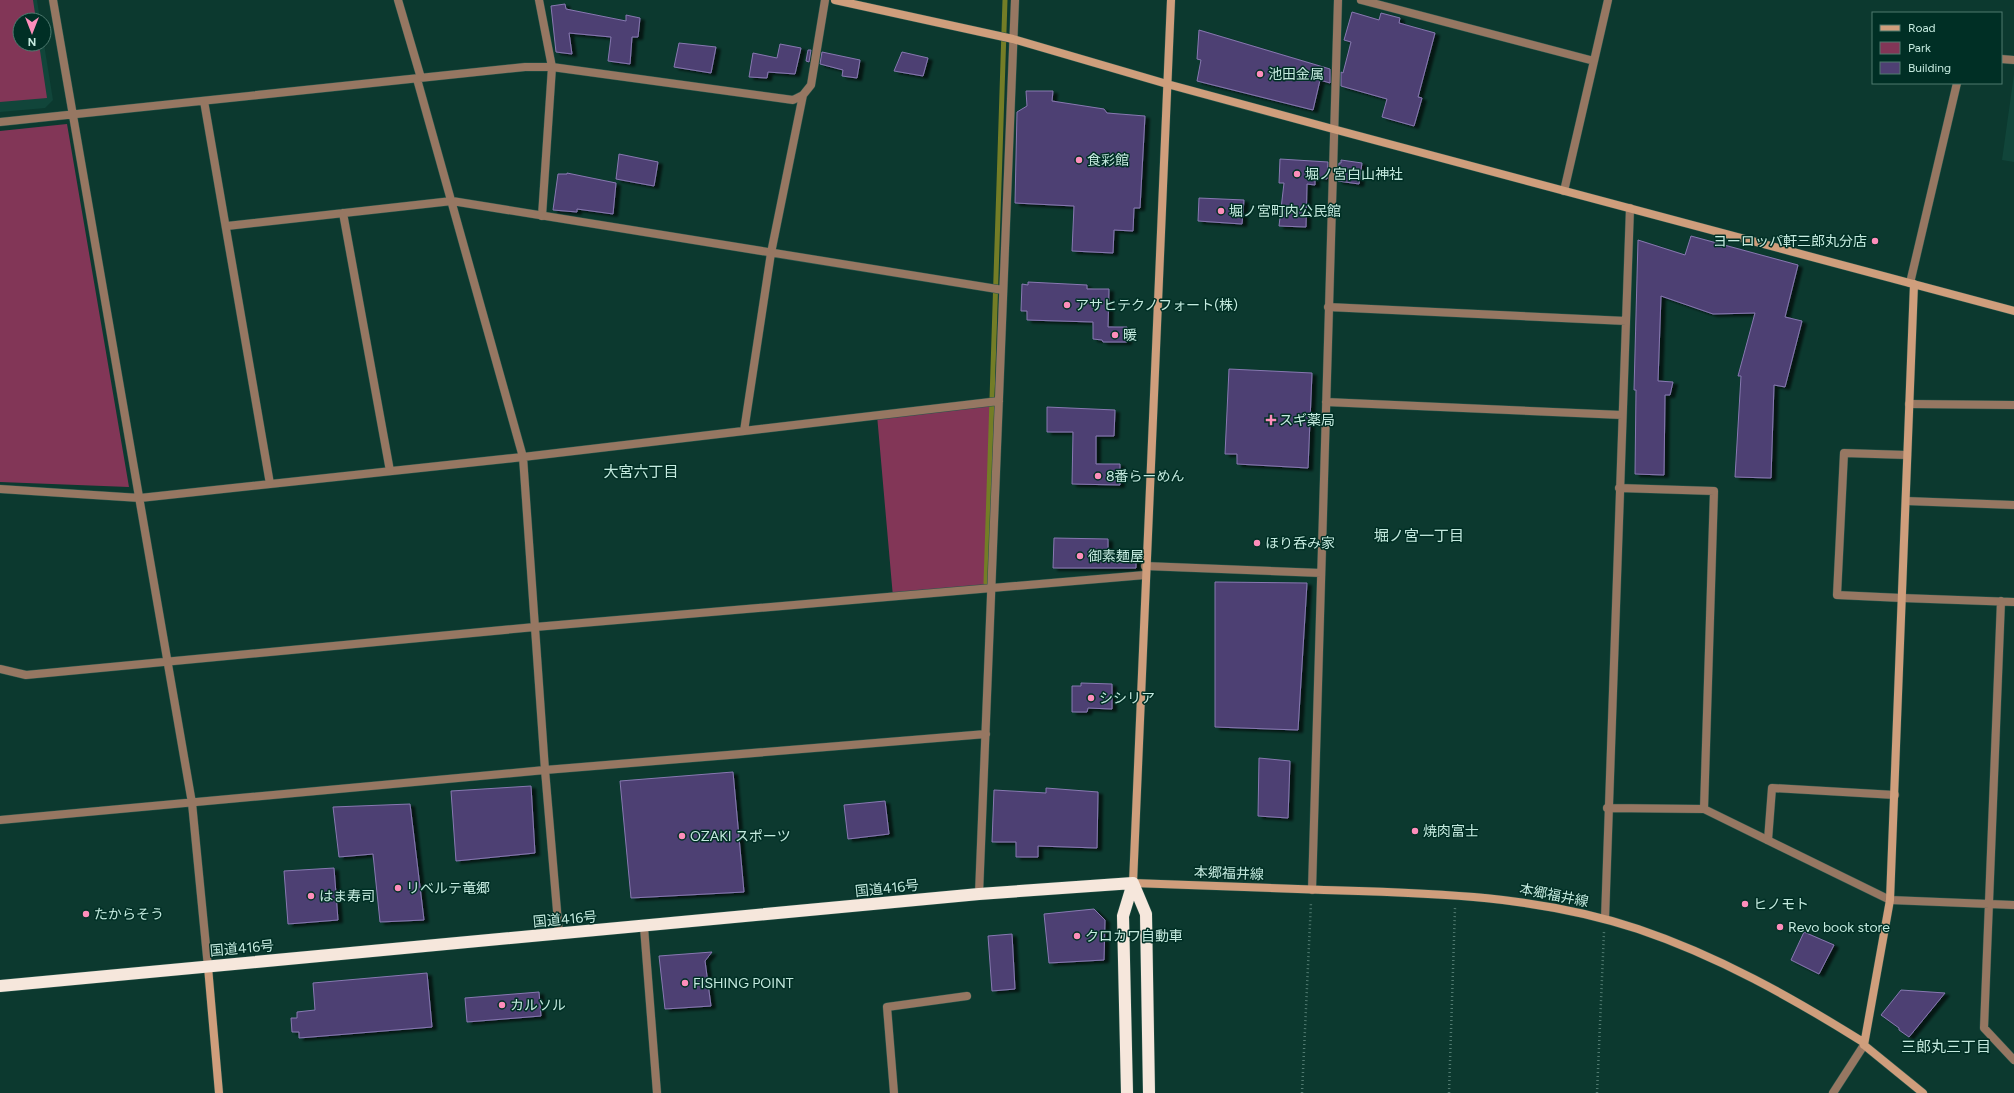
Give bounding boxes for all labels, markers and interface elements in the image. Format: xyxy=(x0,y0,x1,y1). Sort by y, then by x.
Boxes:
north arrow xyxy=(12,12,52,52)
legend xyxy=(1872,12,2002,84)
text: Road xyxy=(1908,21,1936,35)
text: N xyxy=(28,35,36,48)
text: Park xyxy=(1908,41,1931,55)
text: Building xyxy=(1908,61,1951,75)
place label: 池田金属 xyxy=(1268,66,1324,83)
marker: 池田金属 xyxy=(1255,69,1265,79)
place label: 食彩館 xyxy=(1087,152,1129,169)
marker: 食彩館 xyxy=(1074,155,1084,165)
place label: 堀ノ宮白山神社 xyxy=(1305,166,1403,183)
marker: 堀ノ宮白山神社 xyxy=(1292,169,1302,179)
place label: 堀ノ宮町内公民館 xyxy=(1229,203,1341,220)
marker: 堀ノ宮町内公民館 xyxy=(1216,206,1226,216)
place label: ヨーロッパ軒三郎丸分店 xyxy=(1713,233,1867,250)
marker: ヨーロッパ軒三郎丸分店 xyxy=(1870,236,1880,246)
place label: アサヒテクノフォート(株) xyxy=(1075,297,1238,314)
marker: アサヒテクノフォート(株) xyxy=(1062,300,1072,310)
place label: 暖 xyxy=(1123,327,1137,344)
marker: 暖 xyxy=(1110,330,1120,340)
place label: スギ薬局 xyxy=(1279,412,1335,429)
marker: スギ薬局 xyxy=(1266,415,1276,425)
district label: 大宮六丁目 xyxy=(603,463,679,481)
place label: 8番らーめん xyxy=(1106,468,1185,485)
marker: 8番らーめん xyxy=(1093,471,1103,481)
district label: 堀ノ宮一丁目 xyxy=(1374,527,1464,545)
place label: ほり呑み家 xyxy=(1265,535,1335,552)
marker: ほり呑み家 xyxy=(1252,538,1262,548)
place label: 御素麺屋 xyxy=(1088,548,1144,565)
marker: 御素麺屋 xyxy=(1075,551,1085,561)
place label: シシリア xyxy=(1099,690,1155,707)
marker: シシリア xyxy=(1086,693,1096,703)
place label: 焼肉富士 xyxy=(1423,823,1479,840)
marker: 焼肉富士 xyxy=(1410,826,1420,836)
place label: OZAKI スポーツ xyxy=(690,828,791,845)
marker: OZAKI スポーツ xyxy=(677,831,687,841)
street label: 本郷福井線 xyxy=(1194,864,1264,883)
street label: 国道416号 xyxy=(854,877,920,900)
place label: リベルテ竜郷 xyxy=(406,880,490,897)
street label: 本郷福井線 xyxy=(1518,880,1590,911)
marker: リベルテ竜郷 xyxy=(393,883,403,893)
place label: はま寿司 xyxy=(319,888,375,905)
marker: はま寿司 xyxy=(306,891,316,901)
place label: ヒノモト xyxy=(1753,896,1809,913)
marker: ヒノモト xyxy=(1740,899,1750,909)
place label: たからそう xyxy=(94,906,164,923)
street label: 国道416号 xyxy=(532,908,598,931)
marker: たからそう xyxy=(81,909,91,919)
place label: Revo book store xyxy=(1788,919,1890,936)
marker: Revo book store xyxy=(1775,922,1785,932)
place label: クロカワ自動車 xyxy=(1085,928,1183,945)
marker: クロカワ自動車 xyxy=(1072,931,1082,941)
street label: 国道416号 xyxy=(209,937,275,960)
place label: FISHING POINT xyxy=(693,975,794,992)
marker: FISHING POINT xyxy=(680,978,690,988)
place label: カルソル xyxy=(510,997,566,1014)
marker: カルソル xyxy=(497,1000,507,1010)
district label: 三郎丸三丁目 xyxy=(1901,1038,1991,1056)

